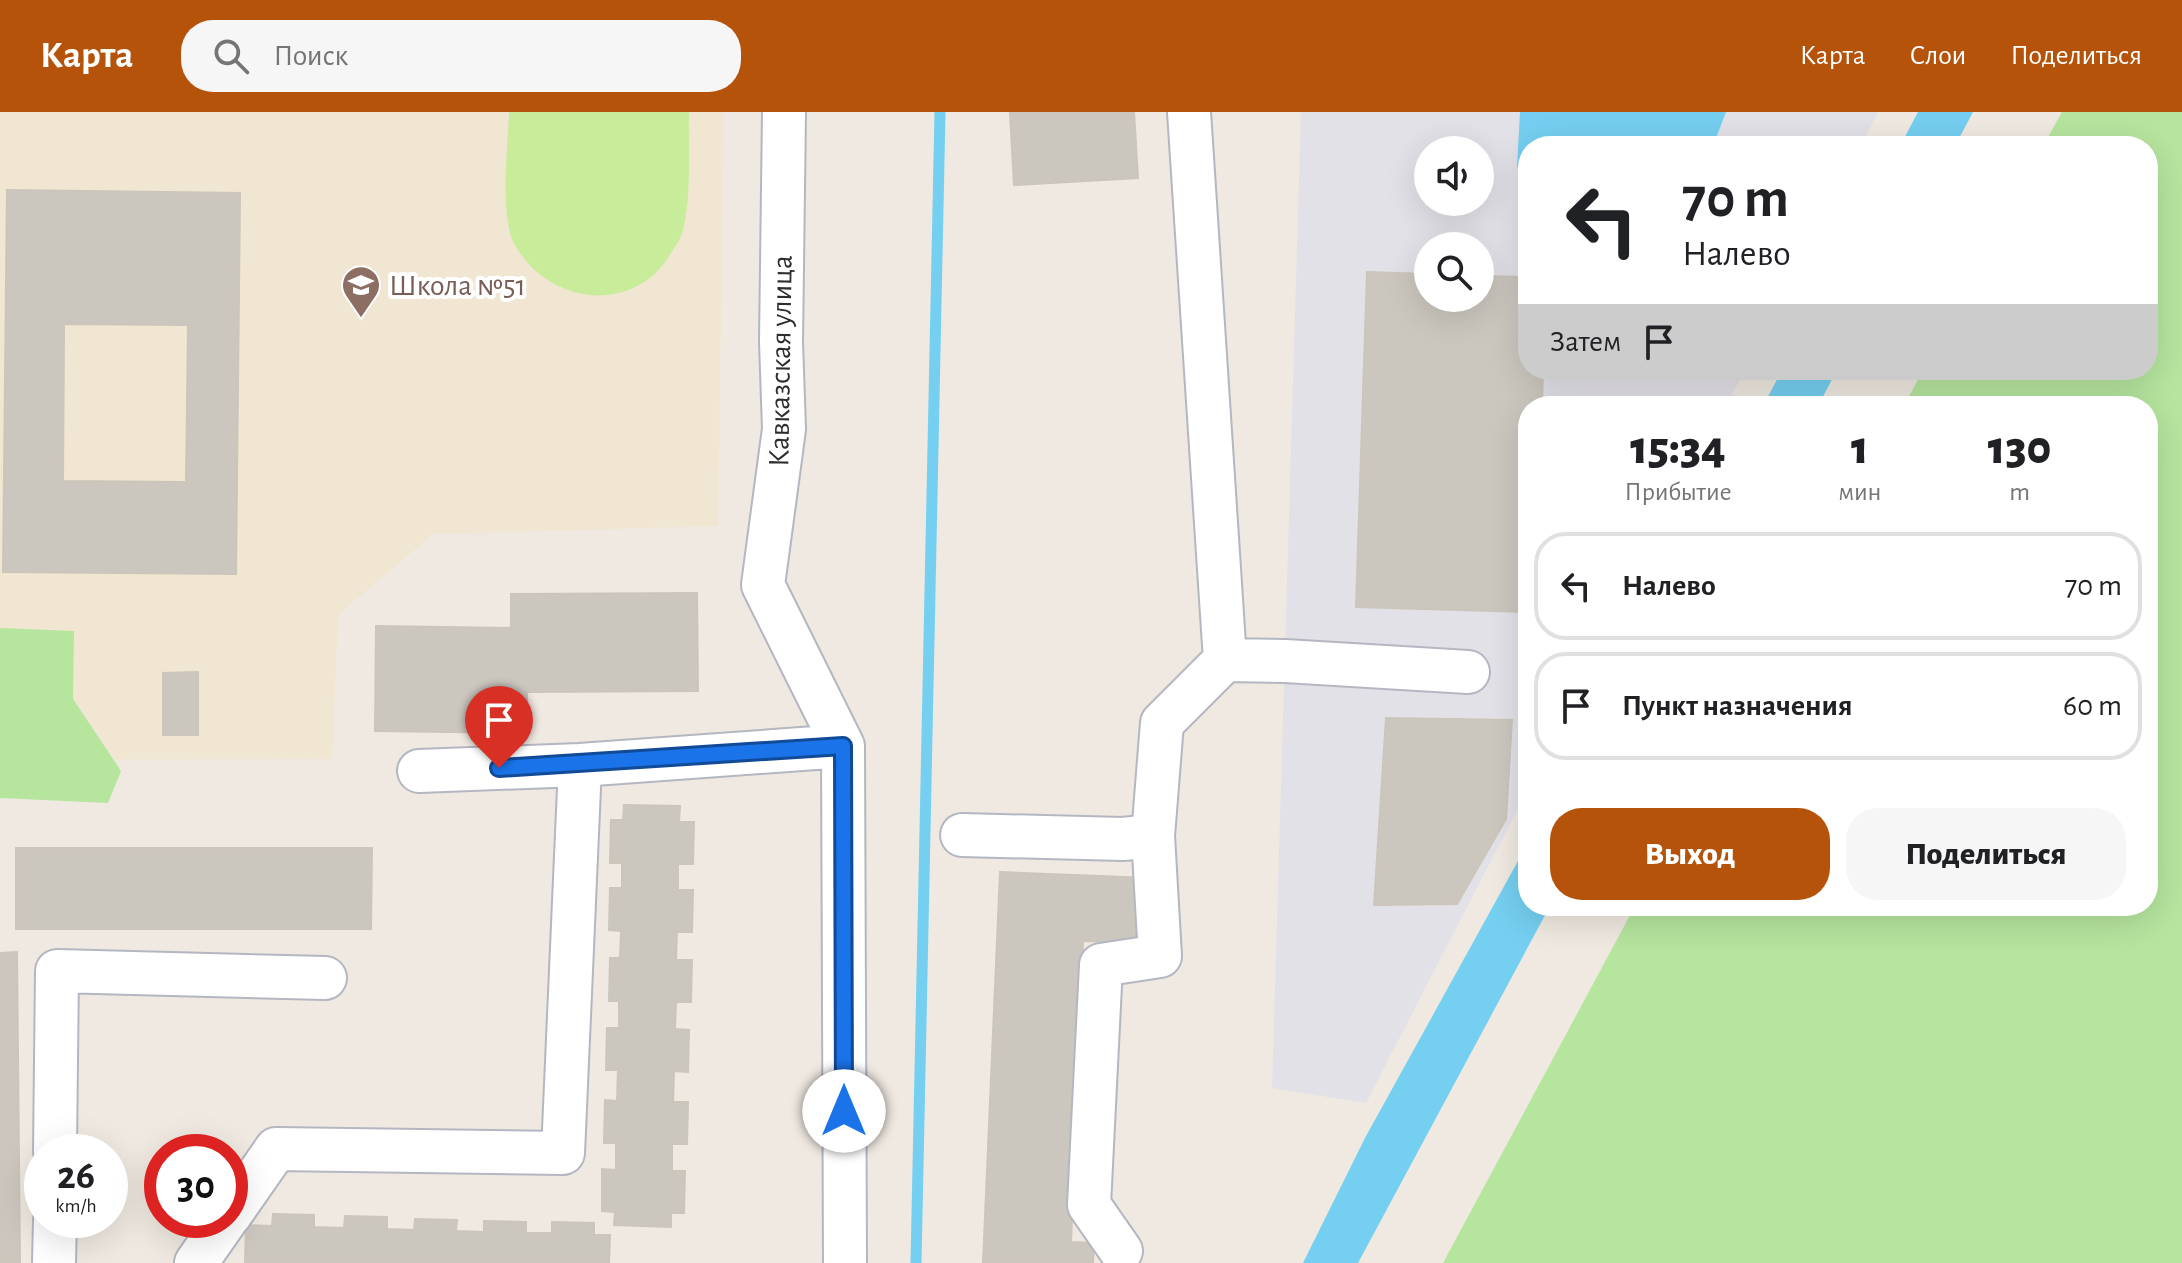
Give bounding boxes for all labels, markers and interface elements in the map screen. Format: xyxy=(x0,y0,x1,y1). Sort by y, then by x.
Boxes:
search box xyxy=(181,20,741,92)
icon: search xyxy=(209,34,253,78)
text: Карта xyxy=(40,37,133,75)
text: Поиск xyxy=(273,41,348,71)
text: Карта xyxy=(1800,42,1866,70)
text: Слои xyxy=(1910,42,1966,70)
text: Поделиться xyxy=(2010,42,2142,70)
map controls xyxy=(1414,136,1494,312)
button: sound xyxy=(1414,136,1494,216)
icon: left xyxy=(1550,168,1654,272)
text: 70 m xyxy=(1682,171,1789,227)
button: search xyxy=(1414,232,1494,312)
text: Налево xyxy=(1682,236,1791,272)
street label: Кавказская улица xyxy=(764,255,798,467)
school or university icon: Школа №51 xyxy=(340,264,382,319)
place label: Школа №51 xyxy=(389,271,526,301)
icon: arrive xyxy=(1637,320,1681,364)
text: Затем xyxy=(1550,327,1621,357)
text: 15:34 xyxy=(1630,425,1726,473)
text: 1 xyxy=(1851,425,1869,473)
text: 130 xyxy=(1988,425,2051,473)
text: Прибытие xyxy=(1625,479,1732,505)
text: мин xyxy=(1838,479,1881,505)
text: m xyxy=(2009,479,2030,505)
icon: left xyxy=(1554,564,1598,608)
text: Налево xyxy=(1622,571,1716,601)
text: 70 m xyxy=(2065,571,2122,601)
icon: arrive xyxy=(1554,684,1598,728)
pin xyxy=(465,686,533,768)
text: Пункт назначения xyxy=(1622,691,1853,721)
text: 60 m xyxy=(2063,691,2122,721)
icon: arrive xyxy=(477,698,521,742)
button: Выход xyxy=(1550,808,1830,900)
button: Поделиться xyxy=(1846,808,2126,900)
position arrow xyxy=(802,1069,886,1153)
speed limit sign: 30 xyxy=(144,1134,248,1238)
text: 26 xyxy=(57,1156,95,1196)
text: km/h xyxy=(55,1196,97,1216)

